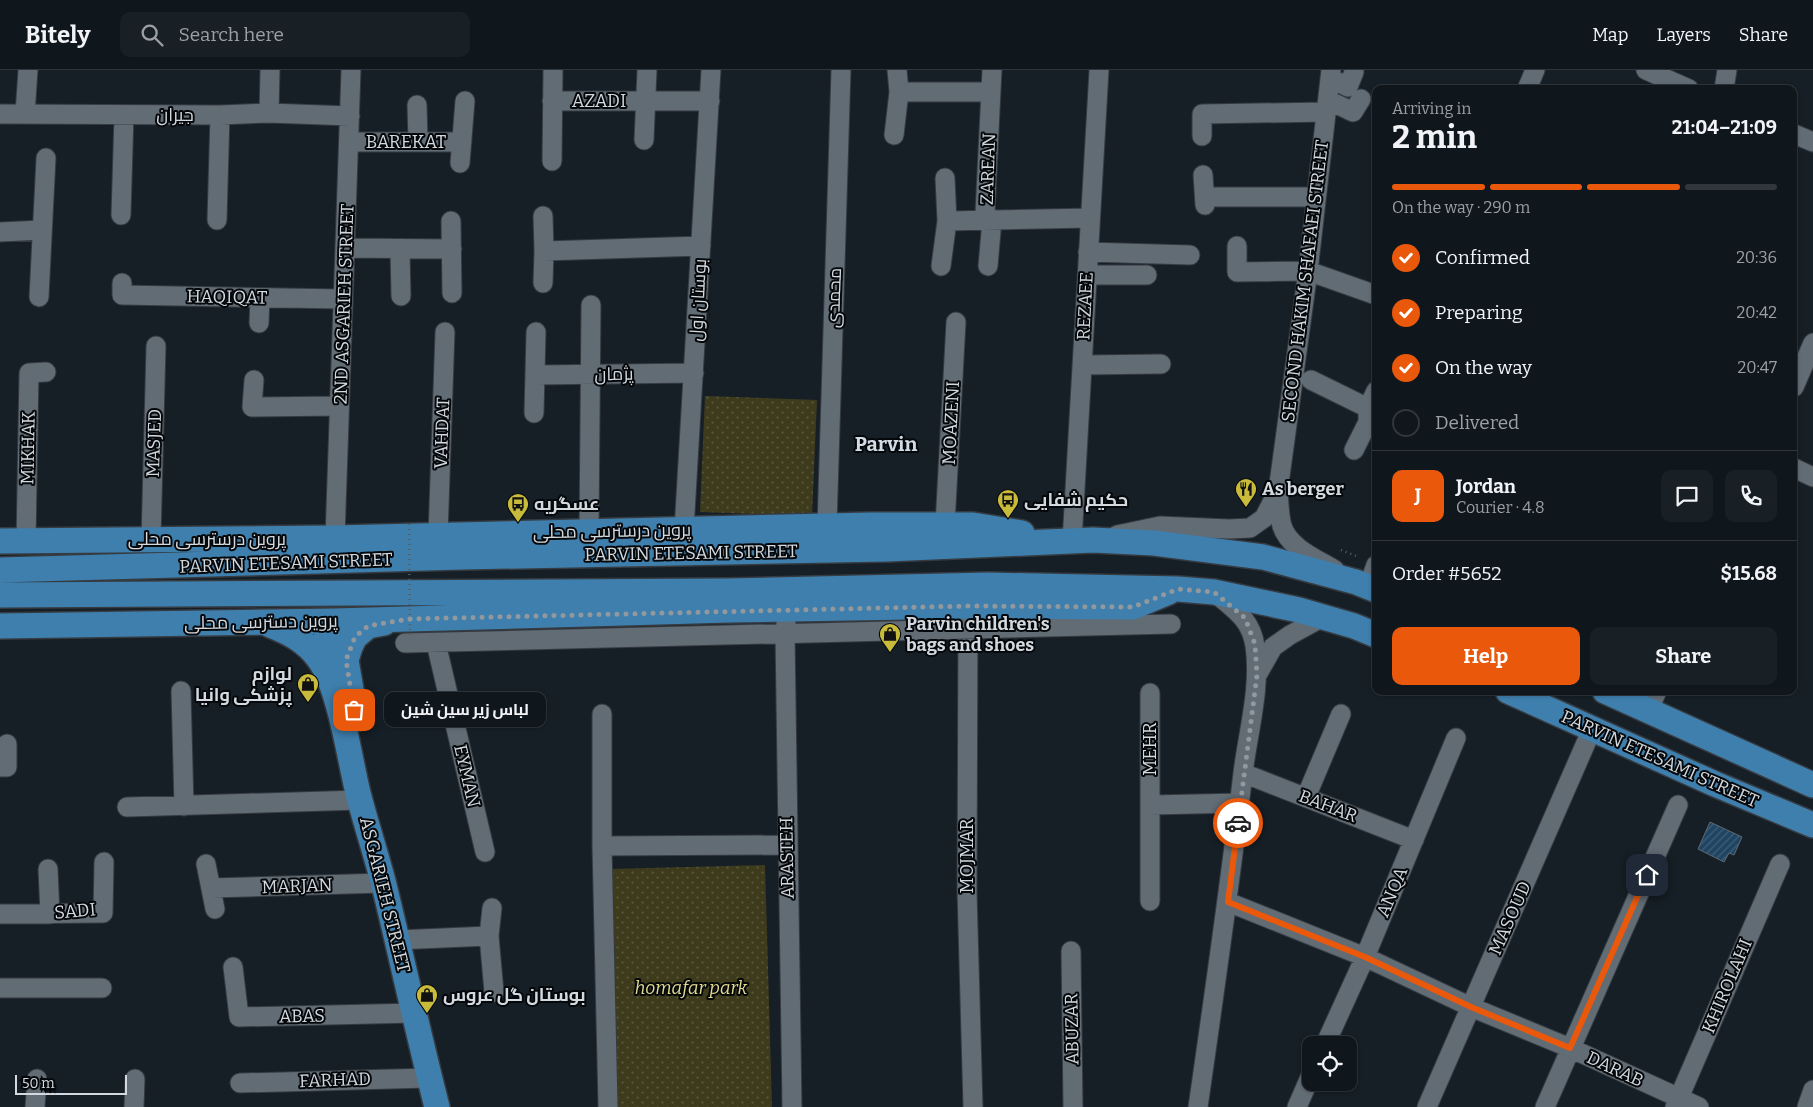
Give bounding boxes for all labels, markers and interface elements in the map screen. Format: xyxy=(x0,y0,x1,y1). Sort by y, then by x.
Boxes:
search box xyxy=(120,12,470,57)
text: Bitely xyxy=(25,21,90,49)
icon: search xyxy=(138,21,166,49)
text: Search here xyxy=(178,23,284,46)
text: Map xyxy=(1592,24,1628,46)
text: Layers xyxy=(1656,24,1711,46)
text: Share xyxy=(1739,24,1788,46)
street label: AZADI xyxy=(572,90,626,112)
text: Arriving in xyxy=(1392,99,1471,118)
street label: جیران xyxy=(156,104,194,126)
text: 21:04–21:09 xyxy=(1672,116,1777,139)
text: 2 min xyxy=(1392,118,1477,156)
street label: BAREKAT xyxy=(366,131,447,153)
street label: ZAREAN xyxy=(976,133,1000,205)
street label: SECOND HAKIM SHAFAEI STREET xyxy=(1277,138,1333,423)
text: On the way · 290 m xyxy=(1392,198,1530,217)
street label: 2ND ASGARIEH STREET xyxy=(330,203,359,405)
icon: check xyxy=(1392,244,1420,272)
text: Confirmed xyxy=(1435,246,1530,269)
text: 20:36 xyxy=(1736,248,1777,267)
street label: بوستان اول xyxy=(685,258,711,342)
street label: محمدی xyxy=(822,267,846,329)
street label: REZAEE xyxy=(1072,271,1098,341)
street label: HAQIQAT xyxy=(186,285,268,309)
icon: check xyxy=(1392,299,1420,327)
text: Preparing xyxy=(1435,301,1523,324)
text: 20:42 xyxy=(1737,303,1777,322)
icon: check xyxy=(1392,354,1420,382)
text: On the way xyxy=(1435,356,1532,379)
text: 20:47 xyxy=(1738,358,1777,377)
street label: پژمان xyxy=(594,363,634,386)
street label: MOAZENI xyxy=(938,380,964,466)
street label: VAHDAT xyxy=(430,396,454,469)
street label: MASJED xyxy=(142,408,166,478)
street label: MIKHAK xyxy=(16,411,40,485)
text: Delivered xyxy=(1435,411,1519,434)
district label: Parvin xyxy=(855,432,917,456)
button: chat xyxy=(1661,470,1713,522)
button: phone xyxy=(1725,470,1777,522)
text: Jordan xyxy=(1456,475,1516,498)
restaurant icon: As berger xyxy=(1234,477,1258,508)
place label: As berger xyxy=(1262,478,1344,500)
text: J xyxy=(1415,484,1421,507)
bus stop icon: حکیم شفایی xyxy=(996,488,1020,519)
place label: حکیم شفایی xyxy=(1024,489,1128,512)
bus stop icon: عسگریه xyxy=(506,492,530,523)
place label: عسگریه xyxy=(534,493,599,515)
text: Courier · 4.8 xyxy=(1456,498,1545,517)
street label: پروین درسترسی محلی xyxy=(533,519,692,544)
street label: پروین درسترسی محلی xyxy=(128,528,286,551)
street label: PARVIN ETESAMI STREET xyxy=(584,540,798,566)
street label: PARVIN ETESAMI STREET xyxy=(179,548,394,578)
text: Order #5652 xyxy=(1392,562,1501,585)
text: $15.68 xyxy=(1721,562,1777,585)
street label: پروین دسترسی محلی xyxy=(184,610,338,635)
place label: Parvin children's bags and shoes xyxy=(906,613,1050,656)
shop icon: Parvin children's bags and shoes xyxy=(878,622,902,653)
button: Help xyxy=(1392,627,1580,685)
button: Share xyxy=(1590,627,1777,685)
place label: لوازم پزشکی وانیا xyxy=(195,663,292,707)
shop icon: لوازم پزشکی وانیا xyxy=(296,672,320,703)
pin xyxy=(333,689,375,731)
callout: لباس زیر سین شین xyxy=(384,692,546,728)
icon: bag xyxy=(340,696,368,724)
text: لباس زیر سین شین xyxy=(401,700,529,719)
street label: PARVIN ETESAMI STREET xyxy=(1558,706,1762,813)
street label: MEHR xyxy=(1139,722,1161,776)
street label: EYMAN xyxy=(449,742,485,810)
street label: BAHAR xyxy=(1296,785,1361,827)
courier xyxy=(1213,798,1263,848)
icon: car xyxy=(1224,809,1252,837)
street label: ASGARIEH STREET xyxy=(355,815,415,976)
street label: ARASTEH xyxy=(775,817,799,899)
street label: MOJMAR xyxy=(956,818,978,893)
pin xyxy=(1626,854,1668,896)
icon: home xyxy=(1633,861,1661,889)
street label: ANQA xyxy=(1372,863,1412,920)
street label: MARJAN xyxy=(261,874,333,898)
street label: MASOUD xyxy=(1484,878,1536,958)
street label: SADI xyxy=(53,898,97,924)
street label: KHIROLAHI xyxy=(1697,936,1757,1036)
park label: homafar park xyxy=(635,977,748,999)
shop icon: بوستان گل عروس xyxy=(415,983,439,1014)
place label: بوستان گل عروس xyxy=(443,984,586,1006)
street label: ABUZAR xyxy=(1060,993,1084,1065)
street label: ABAS xyxy=(279,1005,325,1027)
map controls xyxy=(1302,1036,1357,1091)
button: locate xyxy=(1302,1036,1357,1091)
street label: DARAB xyxy=(1583,1046,1647,1092)
street label: FARHAD xyxy=(299,1068,371,1092)
scale bar xyxy=(15,1072,128,1095)
text: 50 m xyxy=(22,1075,55,1092)

